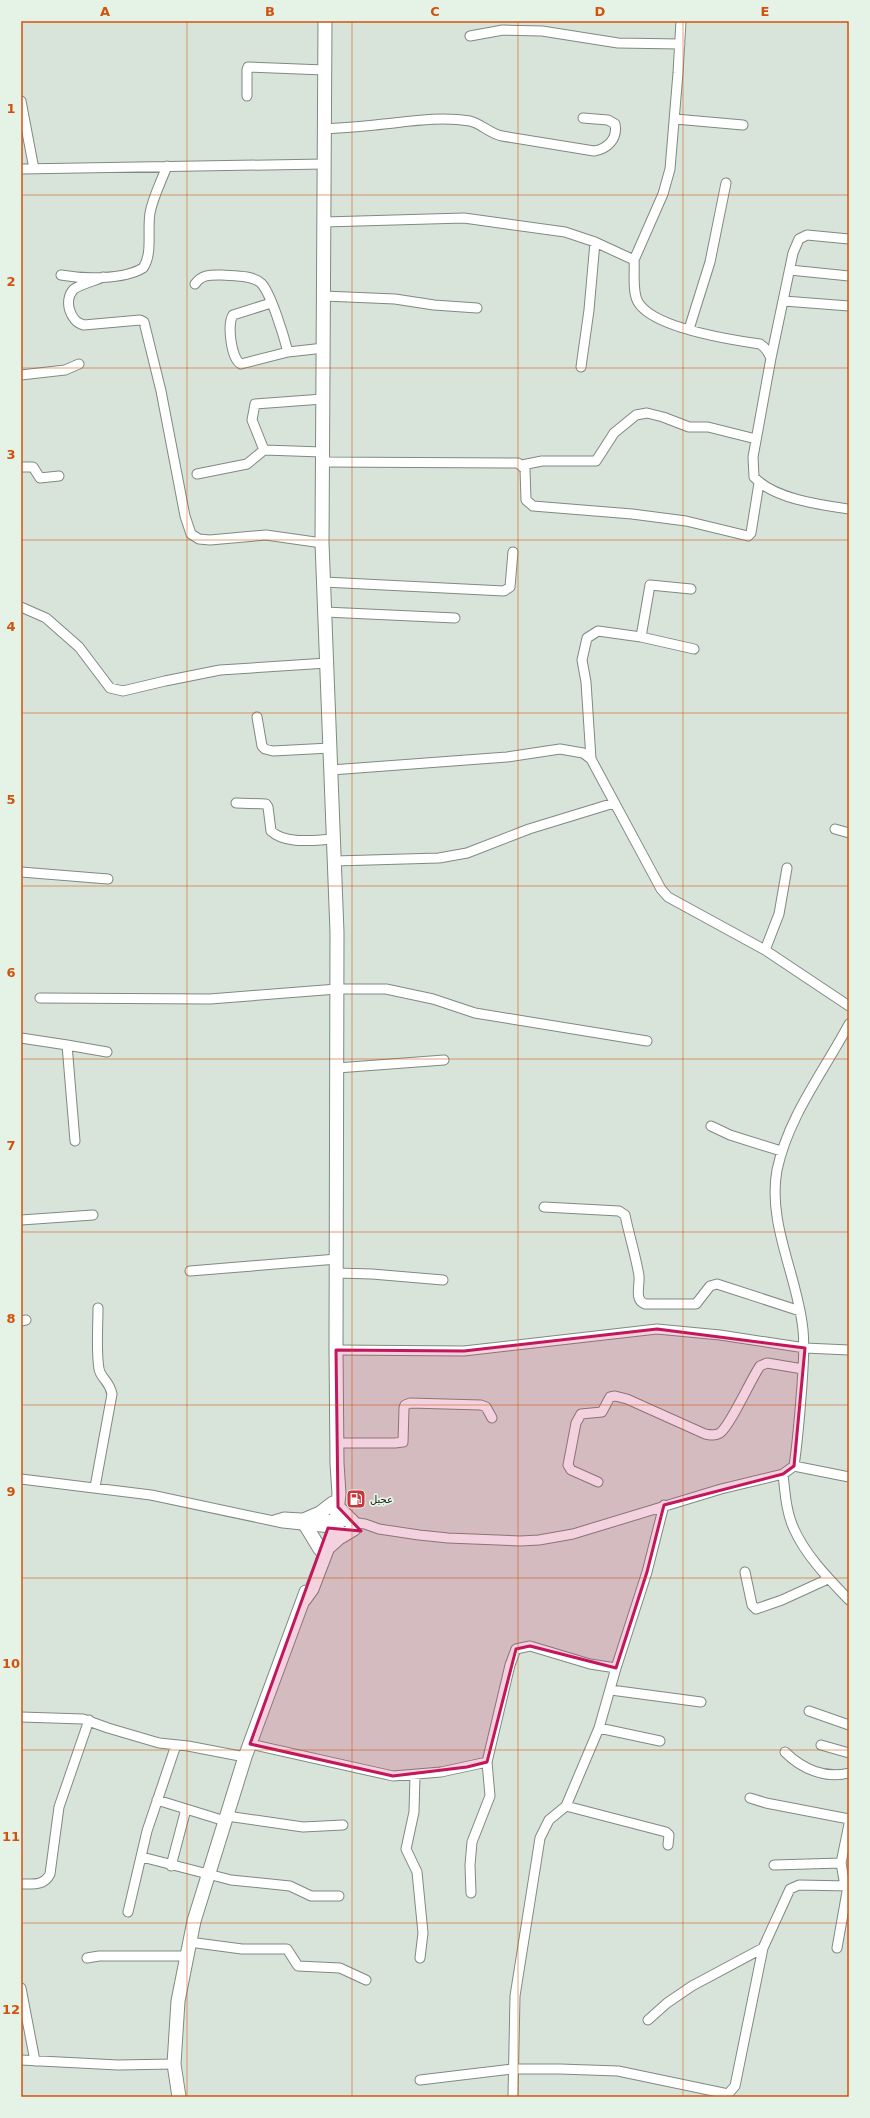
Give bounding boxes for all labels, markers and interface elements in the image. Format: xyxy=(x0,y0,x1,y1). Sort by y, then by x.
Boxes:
text: A xyxy=(100,4,110,19)
text: B xyxy=(265,4,275,19)
text: C xyxy=(430,4,440,19)
text: D xyxy=(595,4,606,19)
text: E xyxy=(761,4,769,19)
text: 1 xyxy=(6,101,16,116)
text: 2 xyxy=(6,274,16,289)
text: 3 xyxy=(6,447,16,462)
text: 4 xyxy=(6,619,16,634)
text: 5 xyxy=(6,792,16,807)
text: 6 xyxy=(6,965,16,980)
text: 7 xyxy=(6,1138,16,1153)
text: 8 xyxy=(6,1311,16,1326)
text: 9 xyxy=(6,1484,16,1499)
fuel station icon: عجيل xyxy=(345,1488,367,1510)
place label: عجيل xyxy=(370,1494,393,1505)
text: 10 xyxy=(2,1656,20,1671)
text: 11 xyxy=(2,1829,20,1844)
text: 12 xyxy=(2,2002,20,2017)

